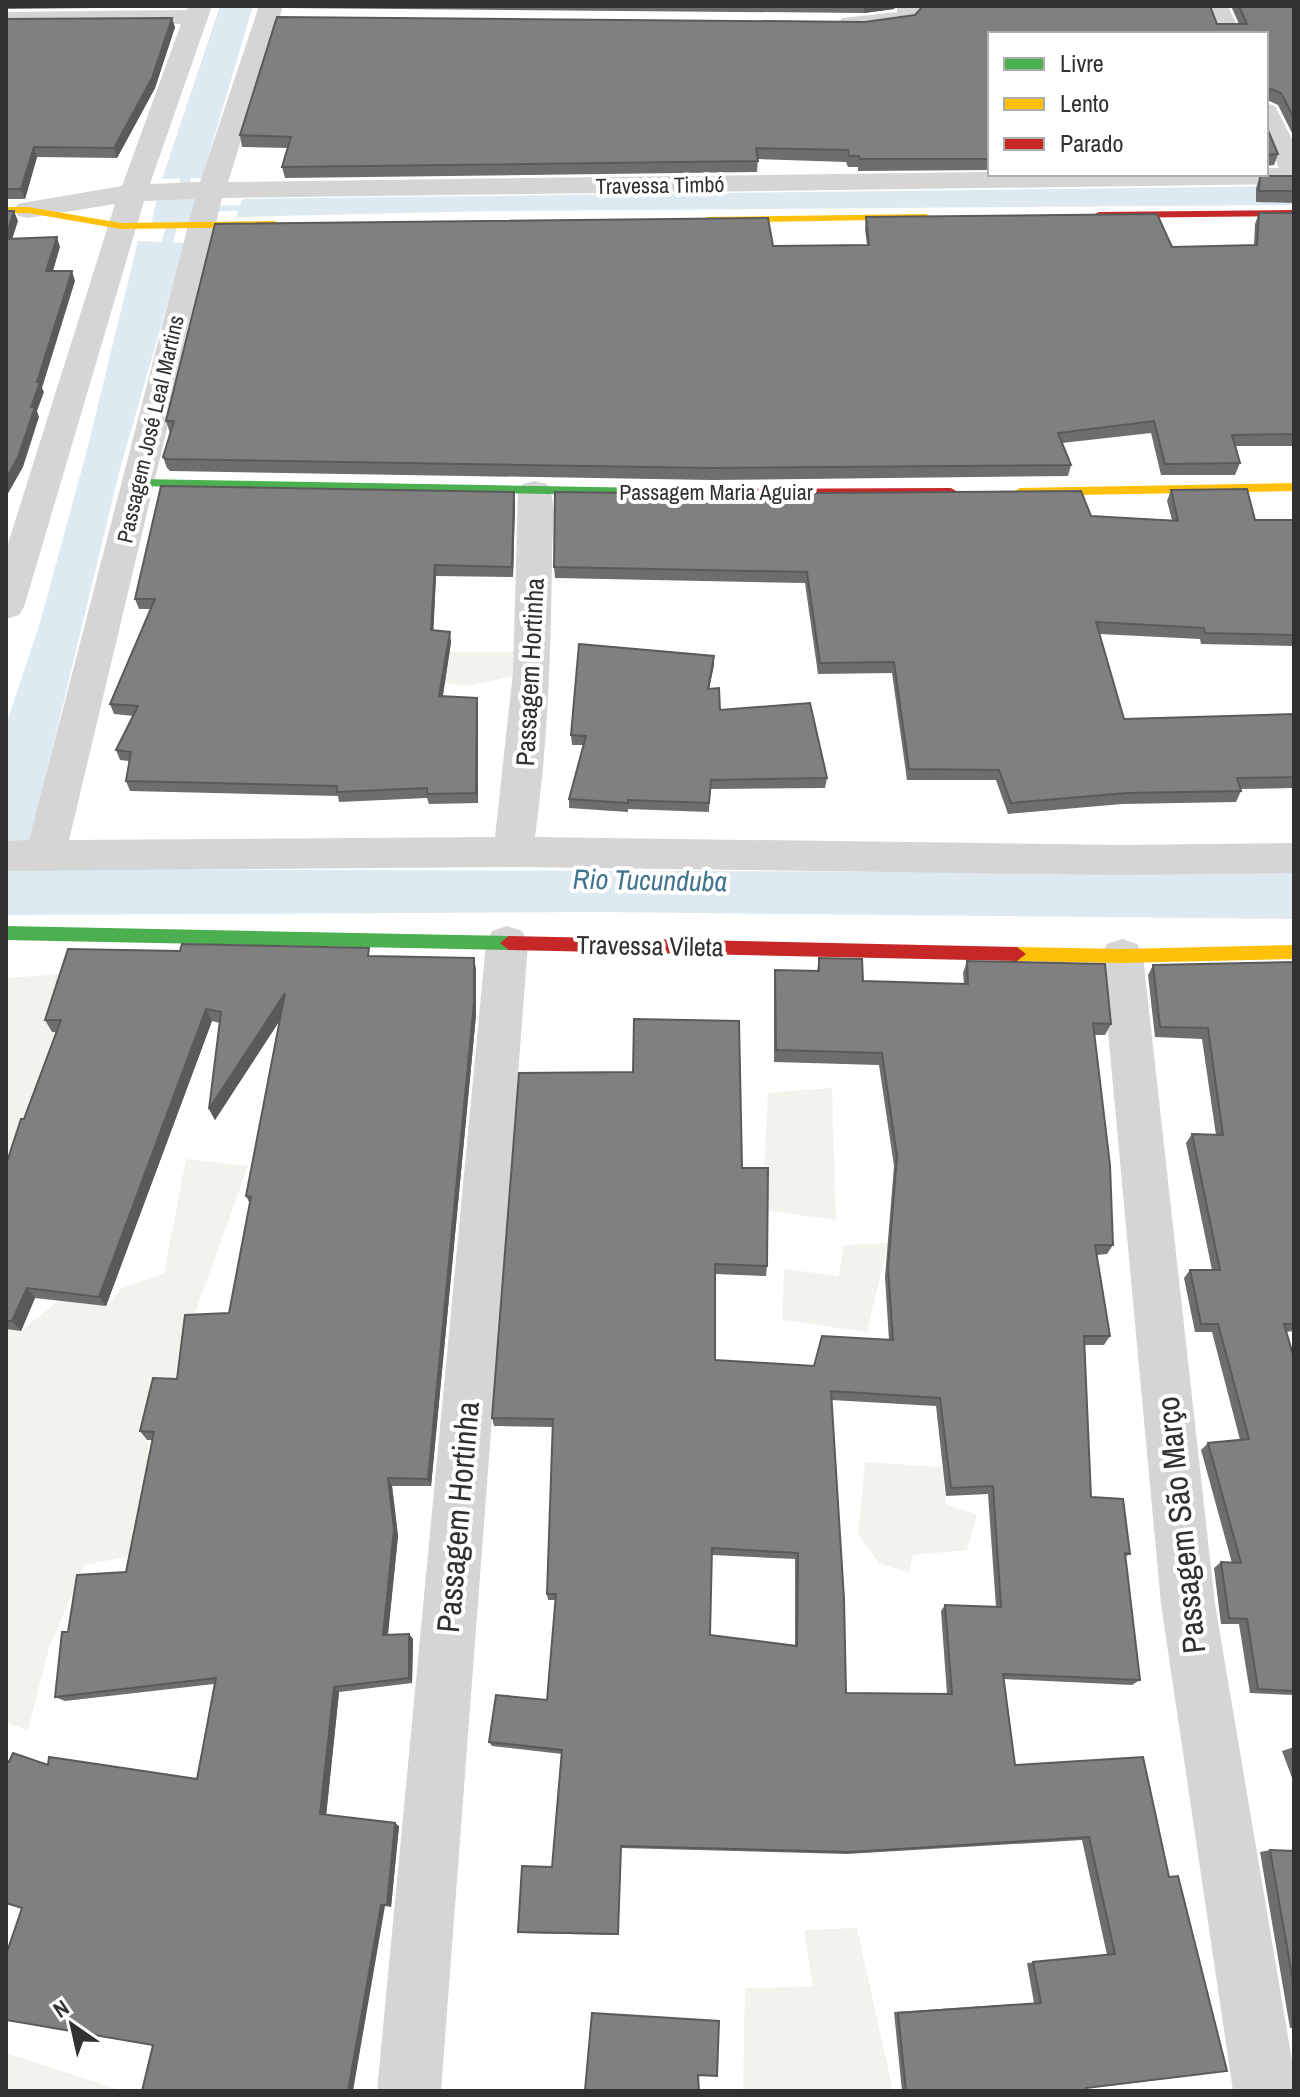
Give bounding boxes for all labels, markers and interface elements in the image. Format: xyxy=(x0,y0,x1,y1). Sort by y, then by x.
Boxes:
legend xyxy=(988,32,1268,176)
text: Livre xyxy=(1060,47,1104,79)
text: Lento xyxy=(1060,87,1109,119)
text: Parado xyxy=(1060,127,1123,159)
street label: Travessa Timbó xyxy=(595,169,725,201)
street label: Passagem José Leal Martins xyxy=(109,312,191,546)
street label: Passagem Maria Aguiar xyxy=(619,477,813,507)
street label: Passagem Hortinha xyxy=(507,577,552,767)
water label: Rio Tucunduba xyxy=(572,860,728,900)
street label: Travessa Vileta xyxy=(576,927,724,964)
street label: Passagem São Março xyxy=(1146,1394,1215,1656)
street label: Passagem Hortinha xyxy=(426,1399,489,1634)
north arrow xyxy=(32,1985,112,2065)
text: N xyxy=(47,1992,75,2024)

